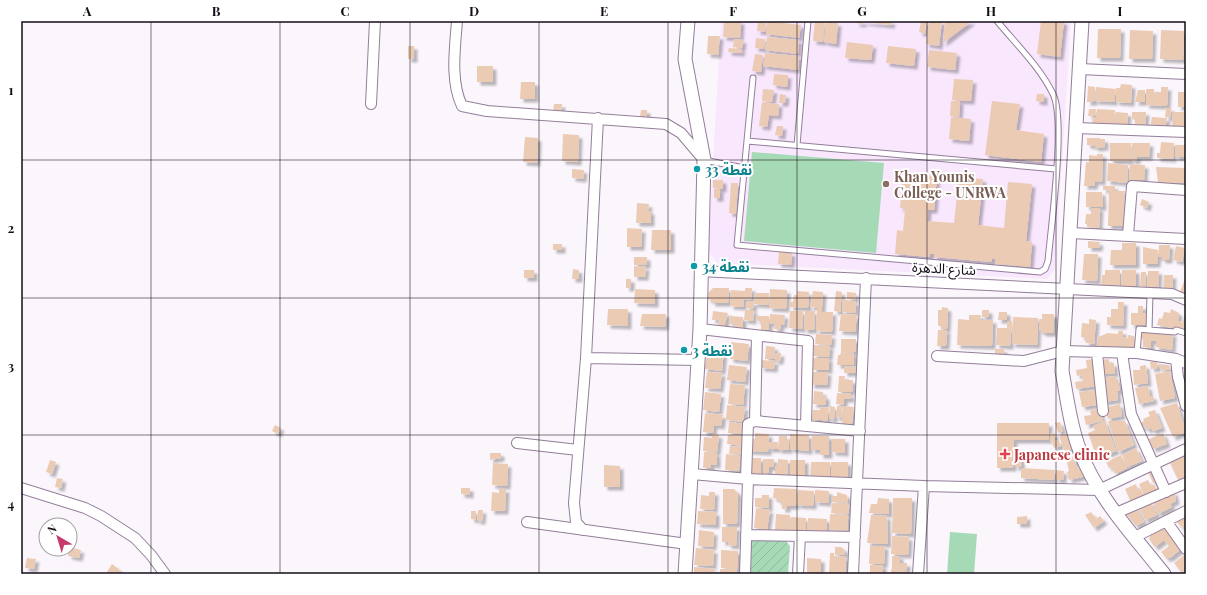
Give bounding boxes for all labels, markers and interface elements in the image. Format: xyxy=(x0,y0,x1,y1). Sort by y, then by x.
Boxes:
text: A xyxy=(82,2,92,19)
text: B xyxy=(212,2,221,19)
text: C xyxy=(340,2,350,19)
text: D xyxy=(469,2,479,19)
text: E xyxy=(600,2,608,19)
text: F xyxy=(729,2,737,19)
text: G xyxy=(857,2,867,19)
text: H xyxy=(986,2,996,19)
text: I xyxy=(1118,2,1123,19)
text: 1 xyxy=(9,81,14,98)
place label: نقطة 33 xyxy=(705,160,752,179)
marker: نقطة 33 xyxy=(692,164,702,174)
place label: Khan Younis College - UNRWA xyxy=(894,167,1007,202)
marker: Khan Younis College - UNRWA xyxy=(881,179,891,189)
text: 2 xyxy=(8,219,15,236)
place label: نقطة 34 xyxy=(702,257,750,276)
street label: شارع الدهرة xyxy=(911,257,976,281)
marker: نقطة 34 xyxy=(689,261,699,271)
place label: نقطة 3 xyxy=(692,341,732,360)
marker: نقطة 3 xyxy=(679,345,689,355)
text: 3 xyxy=(8,357,14,374)
place label: Japanese clinic xyxy=(1013,445,1110,464)
marker: Japanese clinic xyxy=(999,448,1011,460)
text: 4 xyxy=(8,495,15,512)
north arrow xyxy=(38,517,78,557)
text: N xyxy=(44,520,59,537)

